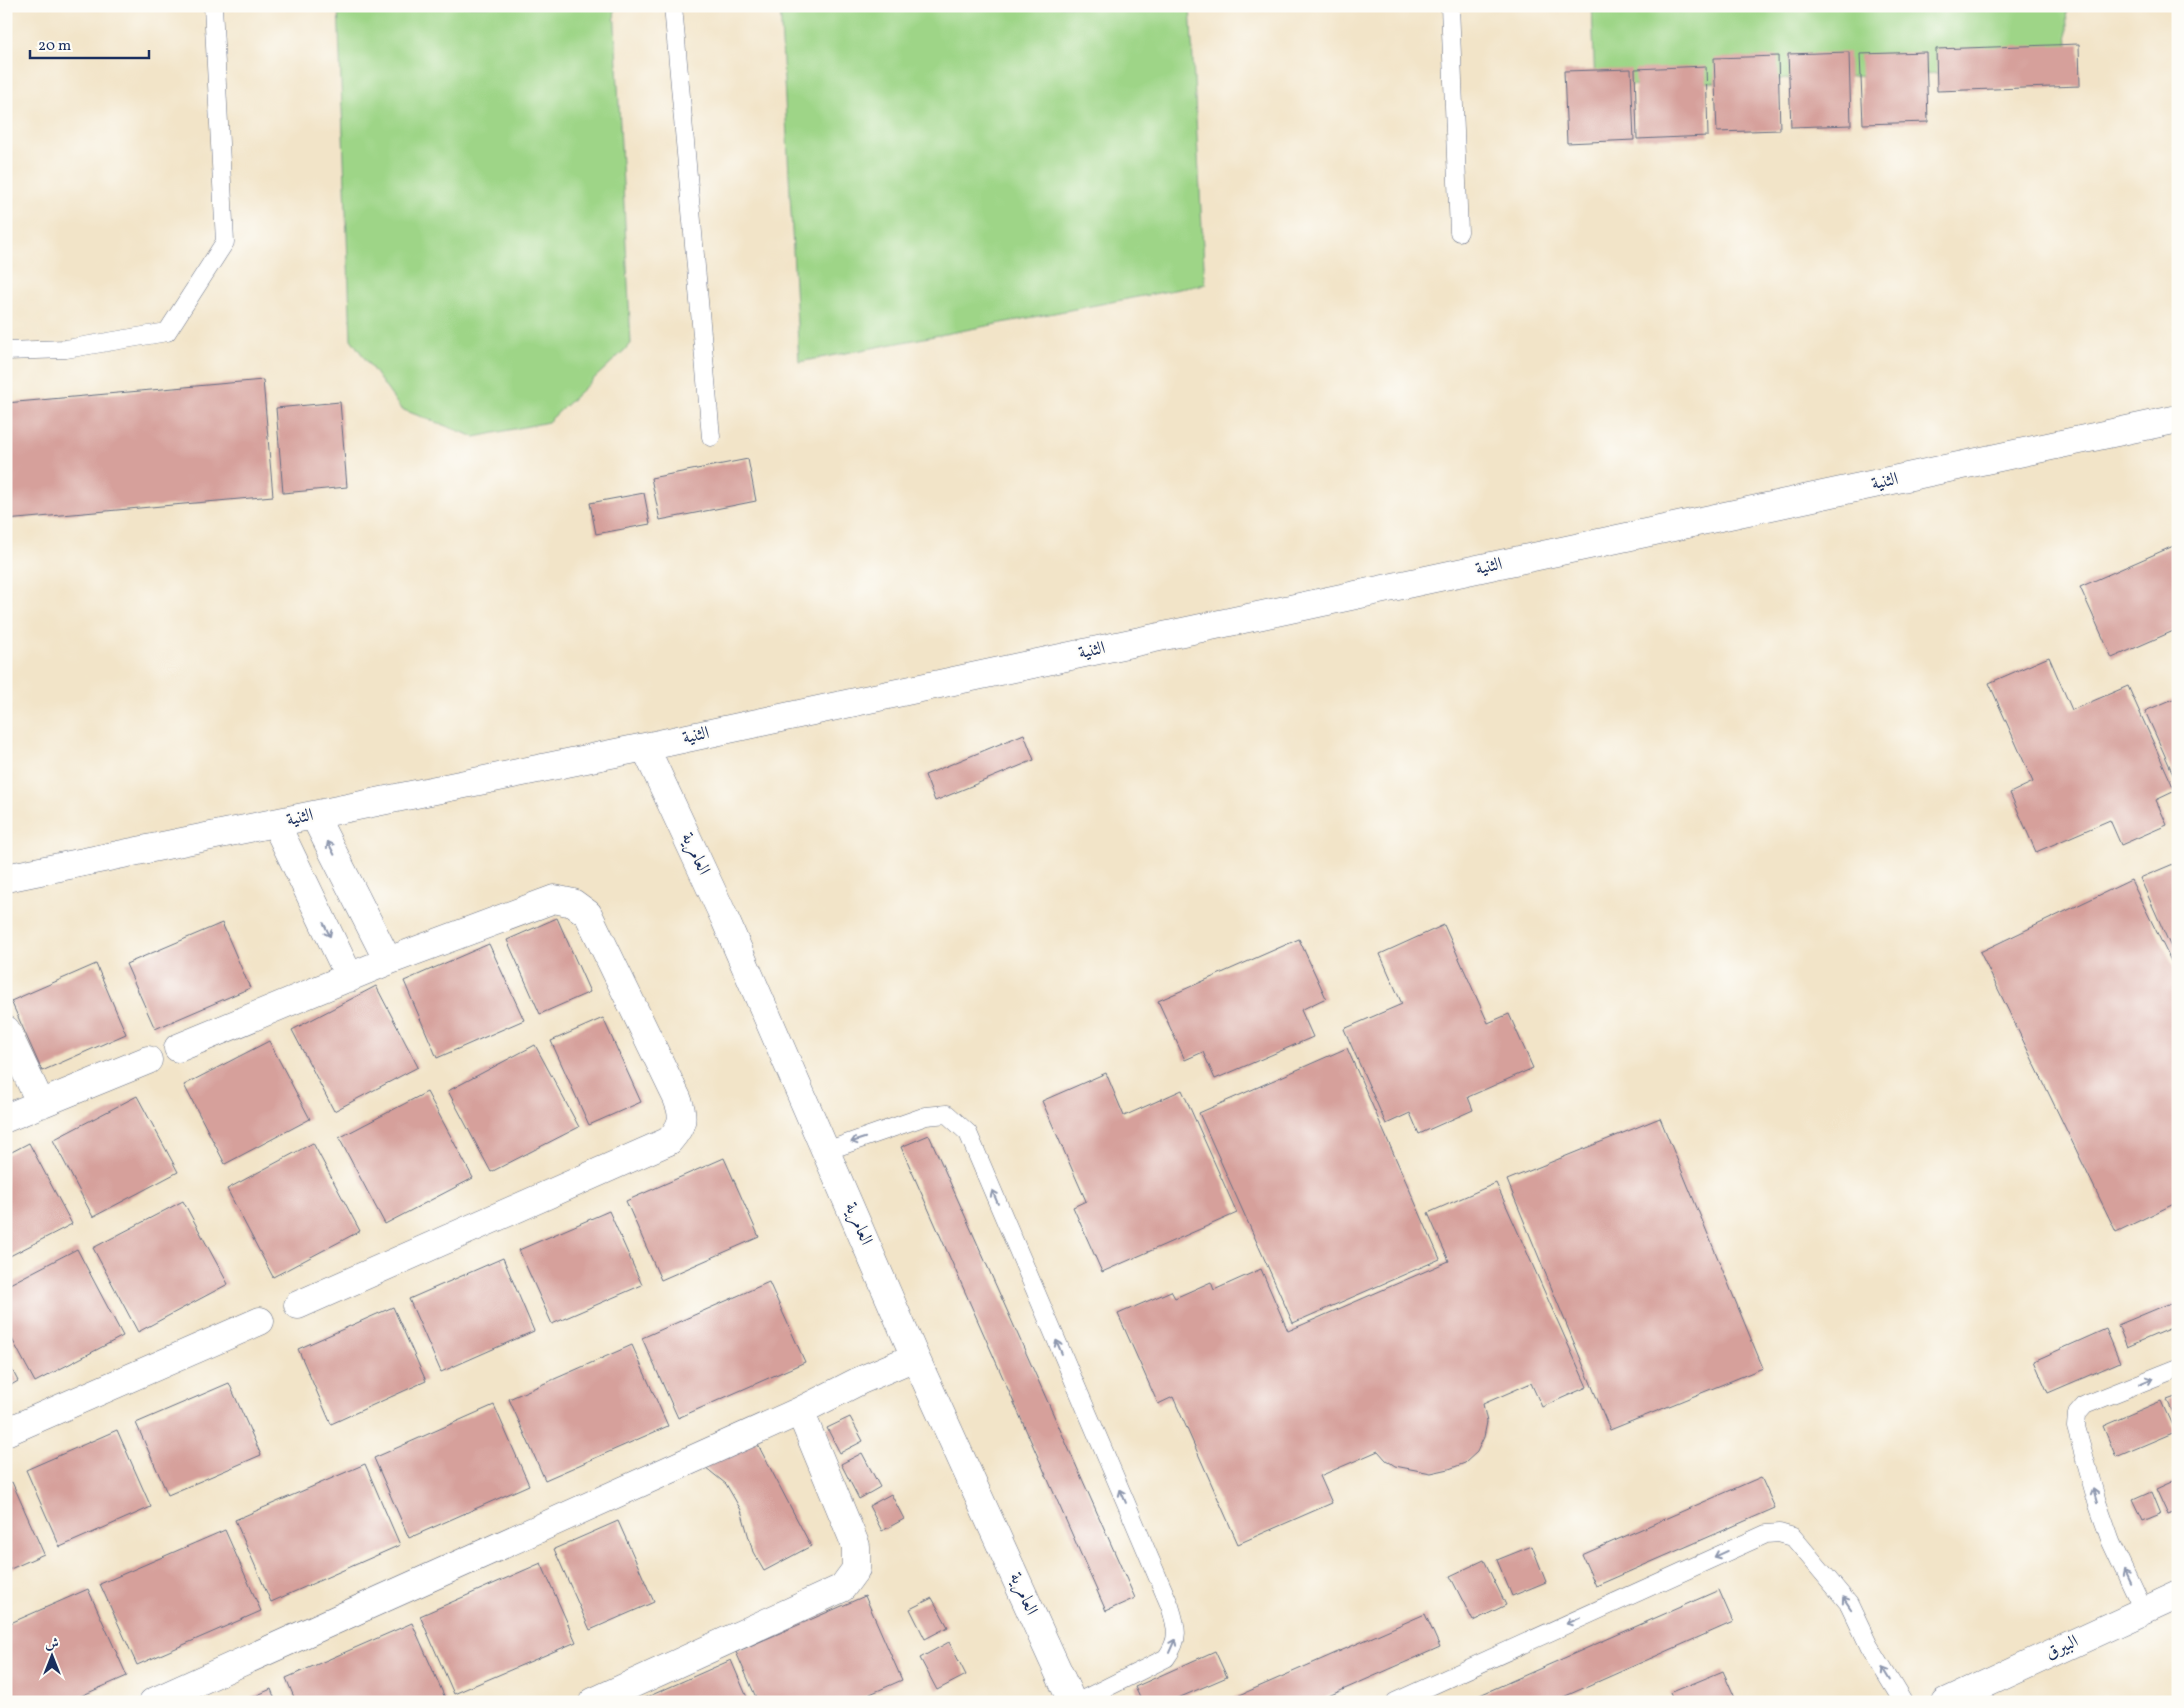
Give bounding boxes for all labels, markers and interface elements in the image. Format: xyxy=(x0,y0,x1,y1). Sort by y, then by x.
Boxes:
scale bar xyxy=(30,28,149,60)
text: 20 m xyxy=(38,36,71,57)
street label: الثنية xyxy=(1869,467,1901,497)
street label: الثنية xyxy=(1473,552,1505,582)
street label: الثنية xyxy=(1076,636,1108,666)
street label: الثنية xyxy=(680,721,712,751)
street label: الثنية xyxy=(284,803,316,833)
street label: العامرية xyxy=(674,829,716,879)
one-way arrow xyxy=(326,841,336,856)
one-way arrow xyxy=(323,922,332,937)
one-way arrow xyxy=(851,1136,866,1145)
one-way arrow xyxy=(990,1190,999,1205)
street label: العامرية xyxy=(838,1199,878,1249)
one-way arrow xyxy=(1054,1339,1063,1355)
one-way arrow xyxy=(2138,1376,2153,1385)
one-way arrow xyxy=(1118,1489,1128,1504)
one-way arrow xyxy=(2090,1489,2099,1505)
one-way arrow xyxy=(1714,1550,1729,1560)
street label: العامرية xyxy=(1003,1569,1043,1619)
one-way arrow xyxy=(2122,1569,2131,1584)
one-way arrow xyxy=(1842,1596,1852,1610)
one-way arrow xyxy=(1566,1617,1581,1627)
north arrow xyxy=(28,1630,78,1680)
street label: البيرق xyxy=(2041,1630,2083,1666)
text: ش xyxy=(45,1635,59,1654)
one-way arrow xyxy=(1168,1639,1178,1654)
one-way arrow xyxy=(1881,1666,1891,1681)

